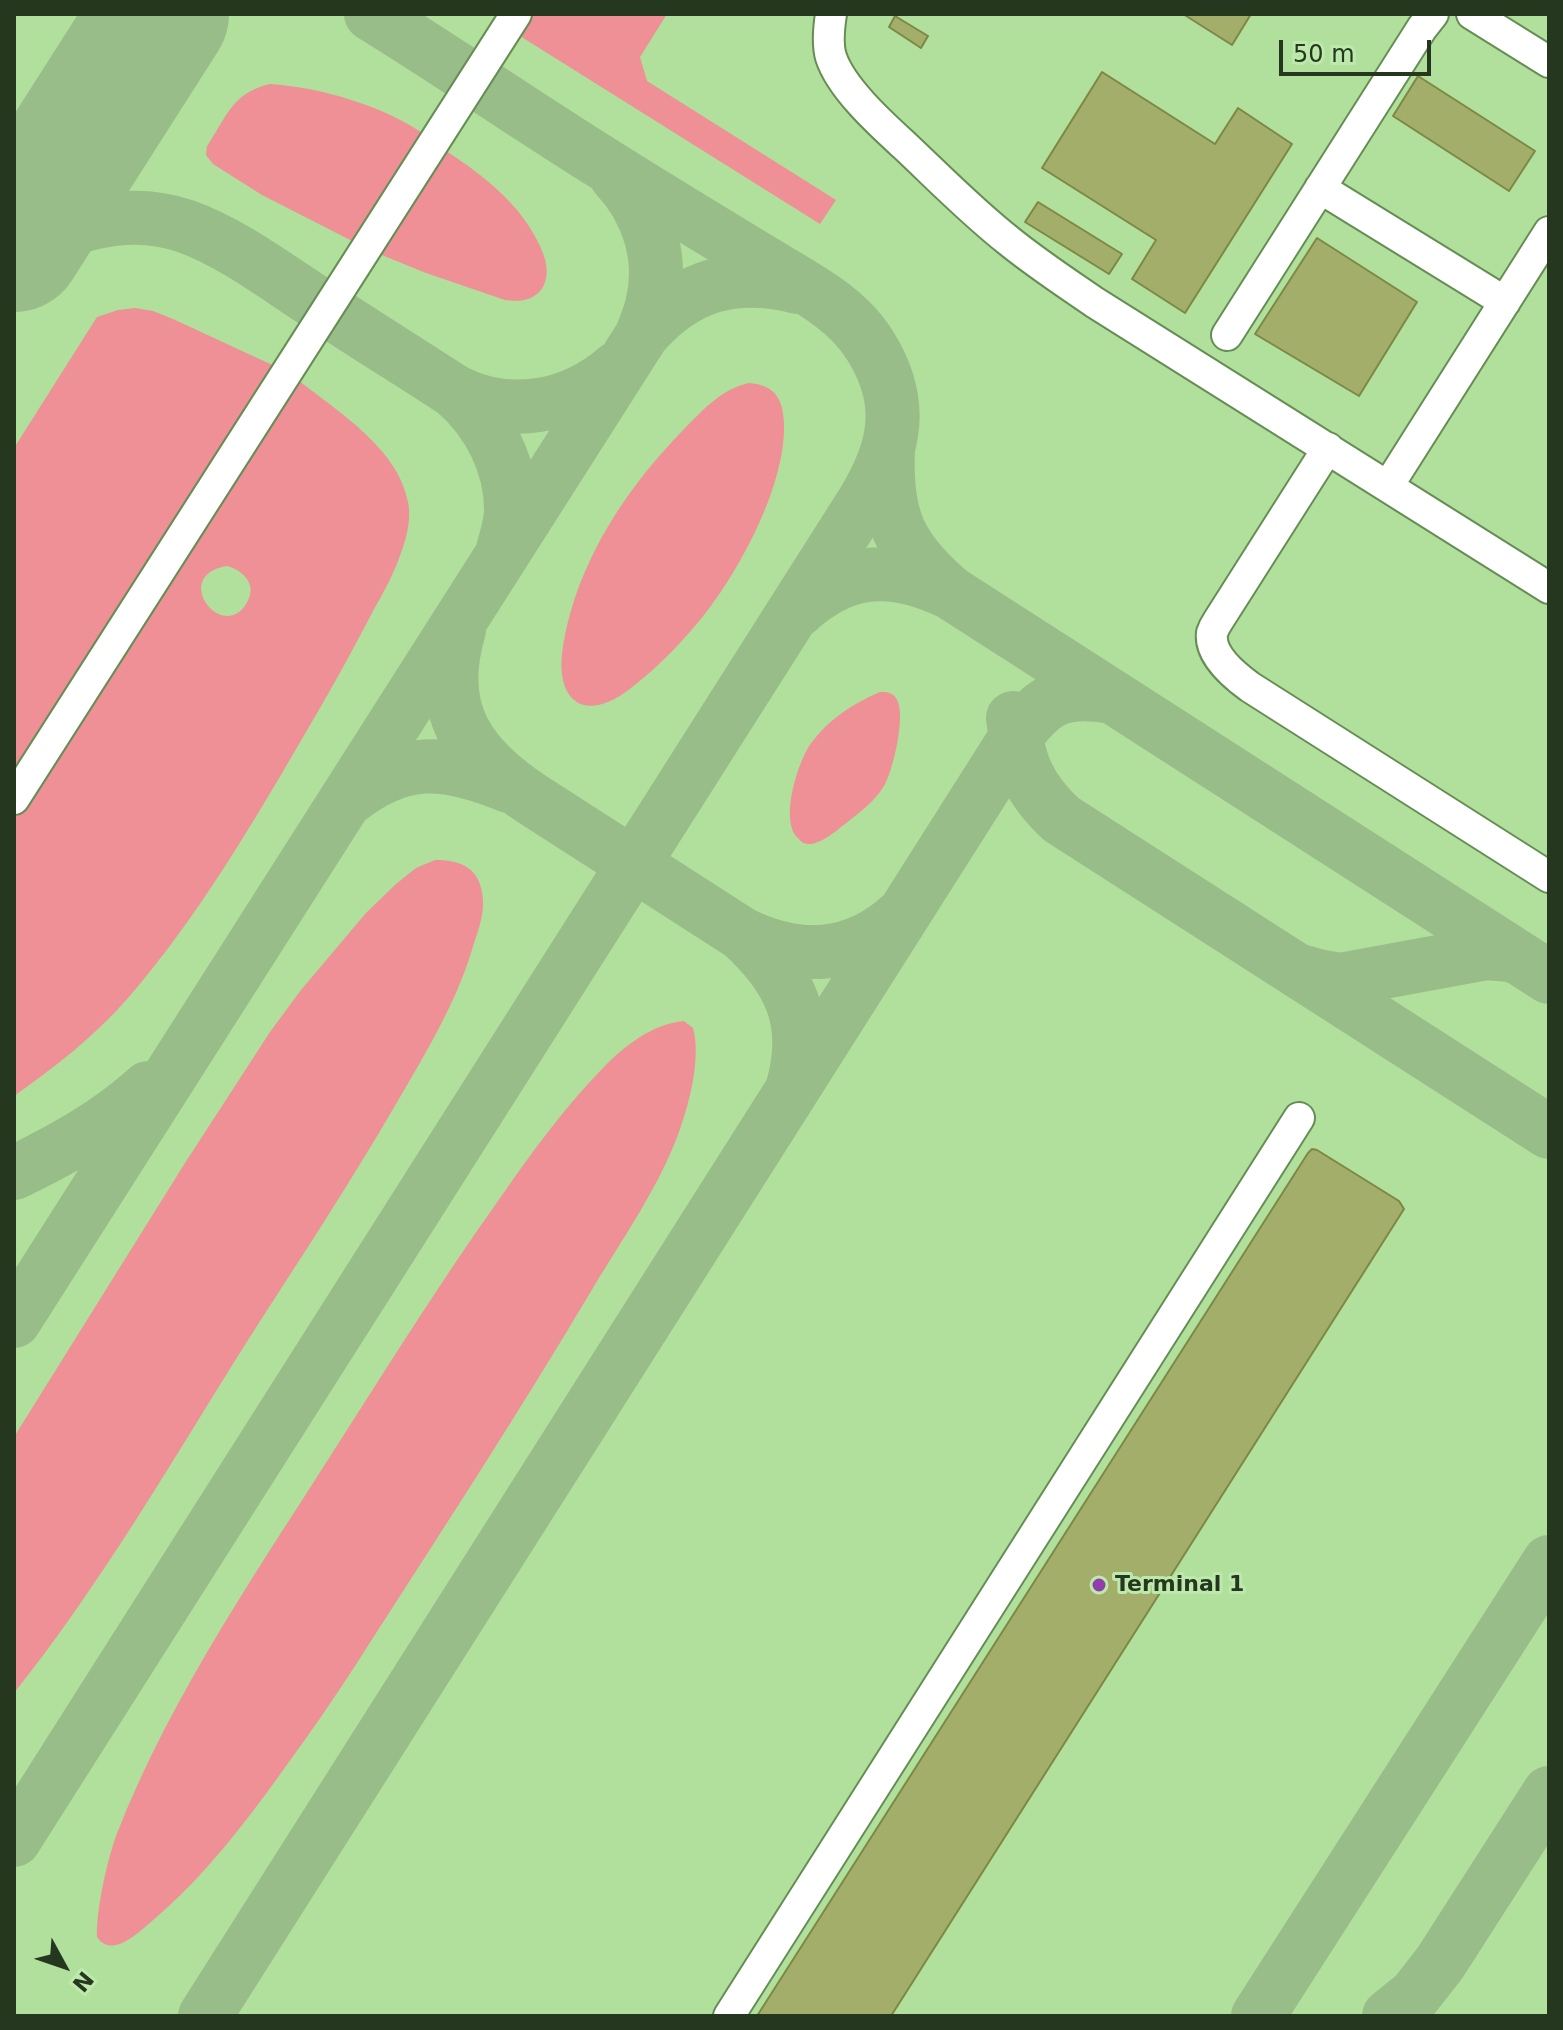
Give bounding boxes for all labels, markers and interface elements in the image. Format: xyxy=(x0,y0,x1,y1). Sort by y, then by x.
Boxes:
scale bar xyxy=(1283,24,1435,74)
text: 50 m xyxy=(1293,40,1355,68)
place label: Terminal 1 xyxy=(1115,1572,1244,1598)
marker: Terminal 1 xyxy=(1090,1576,1108,1594)
north arrow xyxy=(24,1926,104,2006)
text: N xyxy=(67,1967,98,1997)

